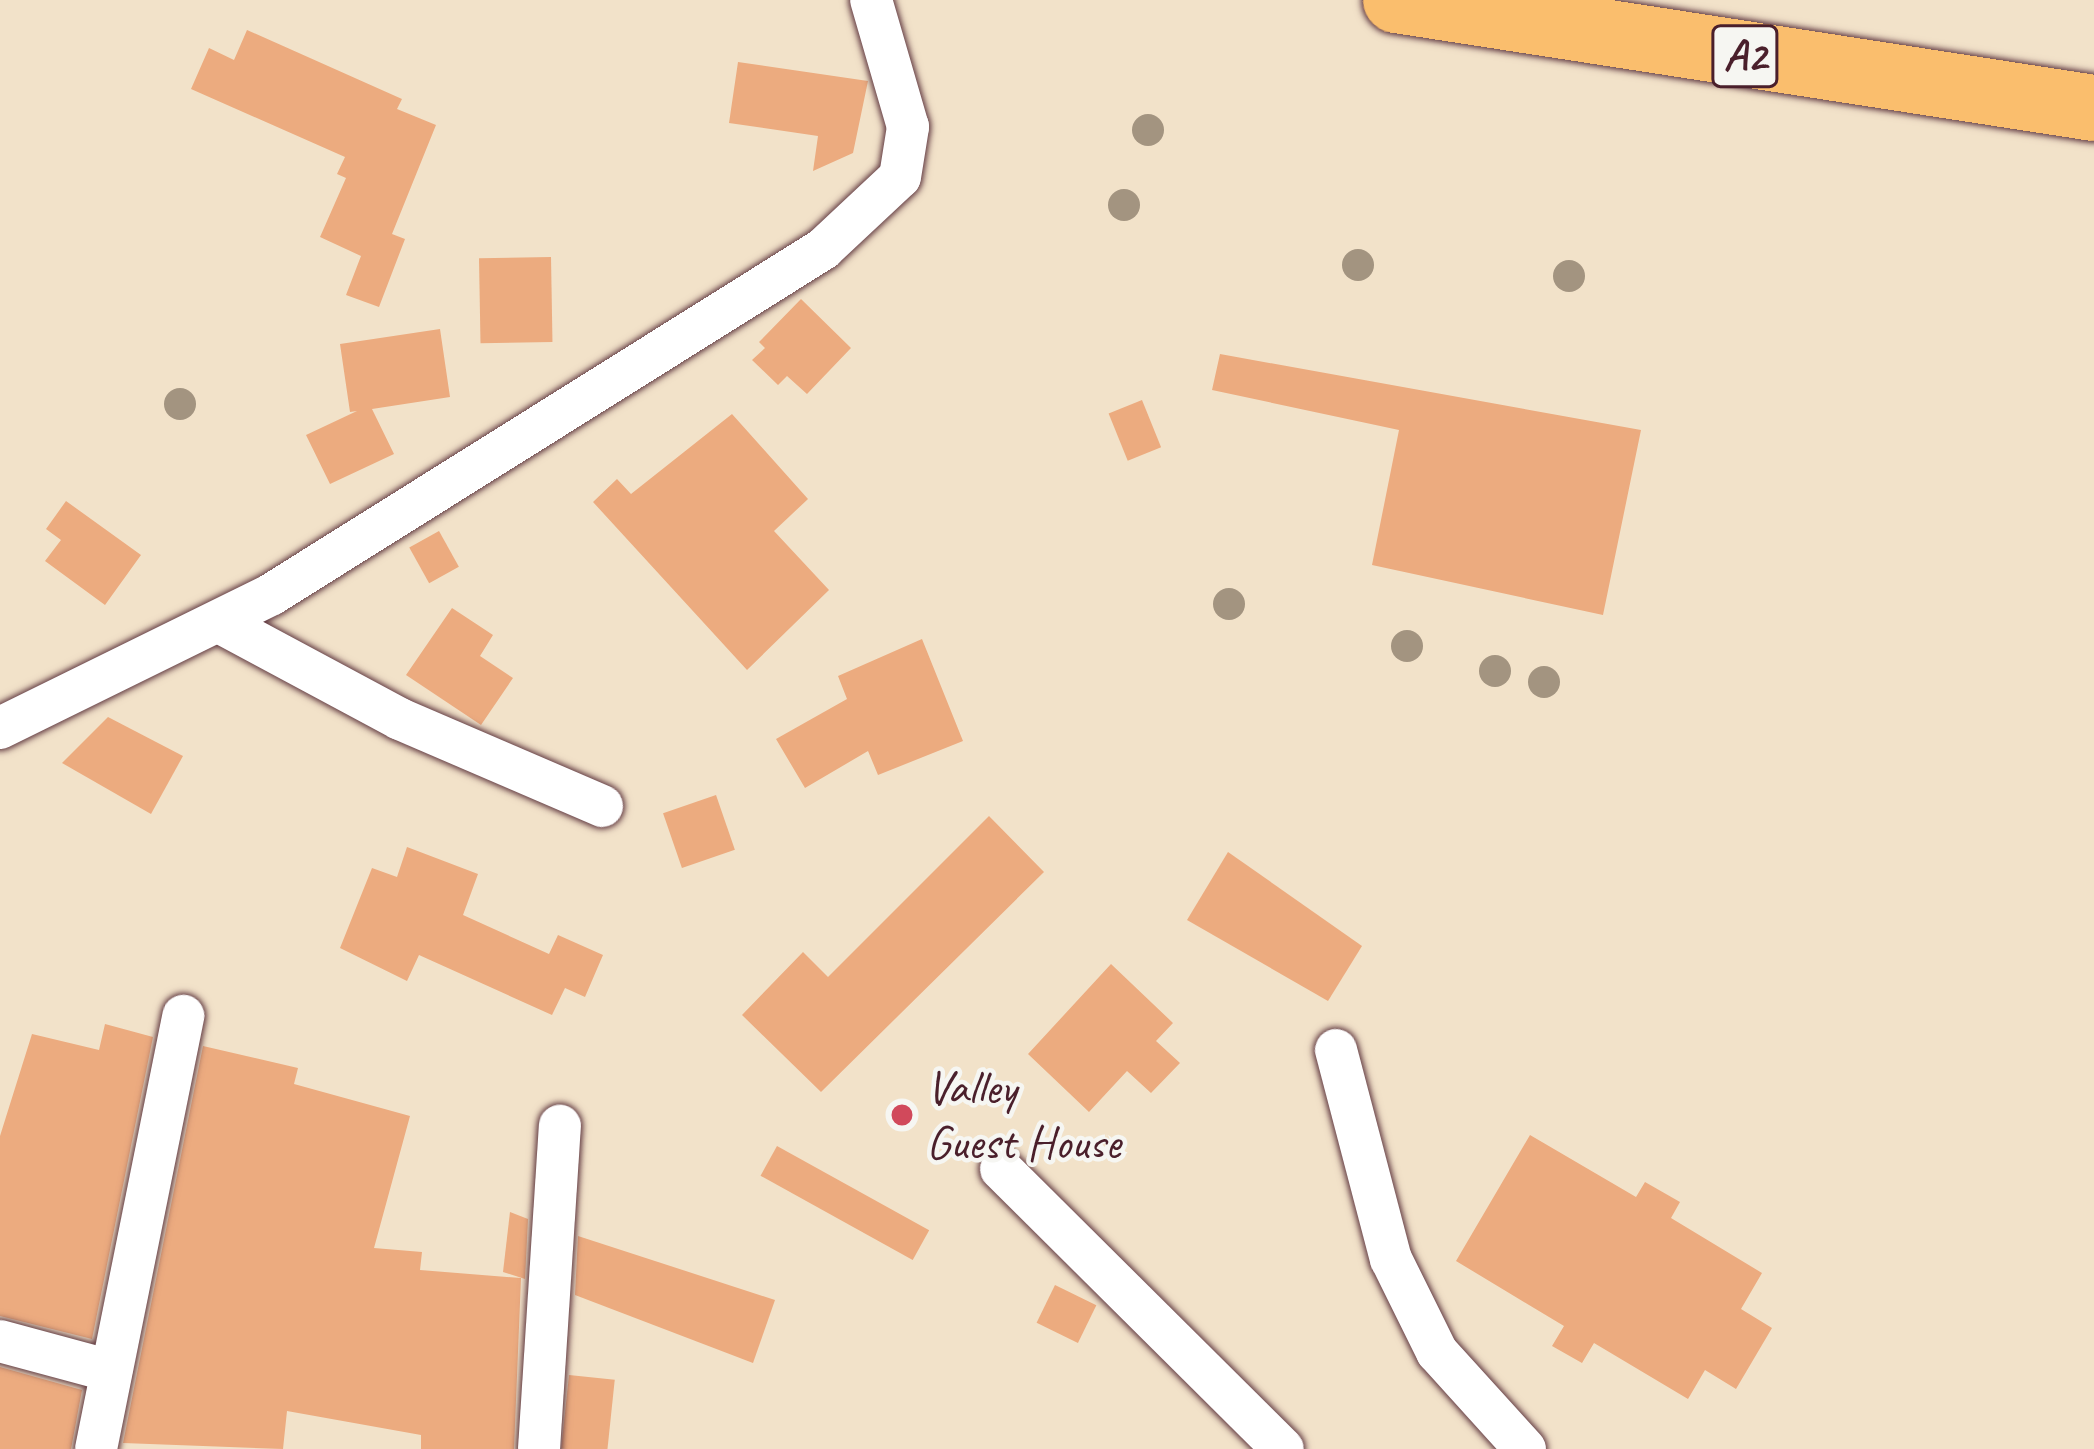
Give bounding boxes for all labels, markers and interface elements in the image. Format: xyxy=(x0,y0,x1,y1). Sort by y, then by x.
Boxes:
road number: A2 xyxy=(1709,17,1781,95)
place label: Valley Guest House xyxy=(926,1058,1120,1171)
marker: Valley Guest House xyxy=(889,1102,915,1128)

